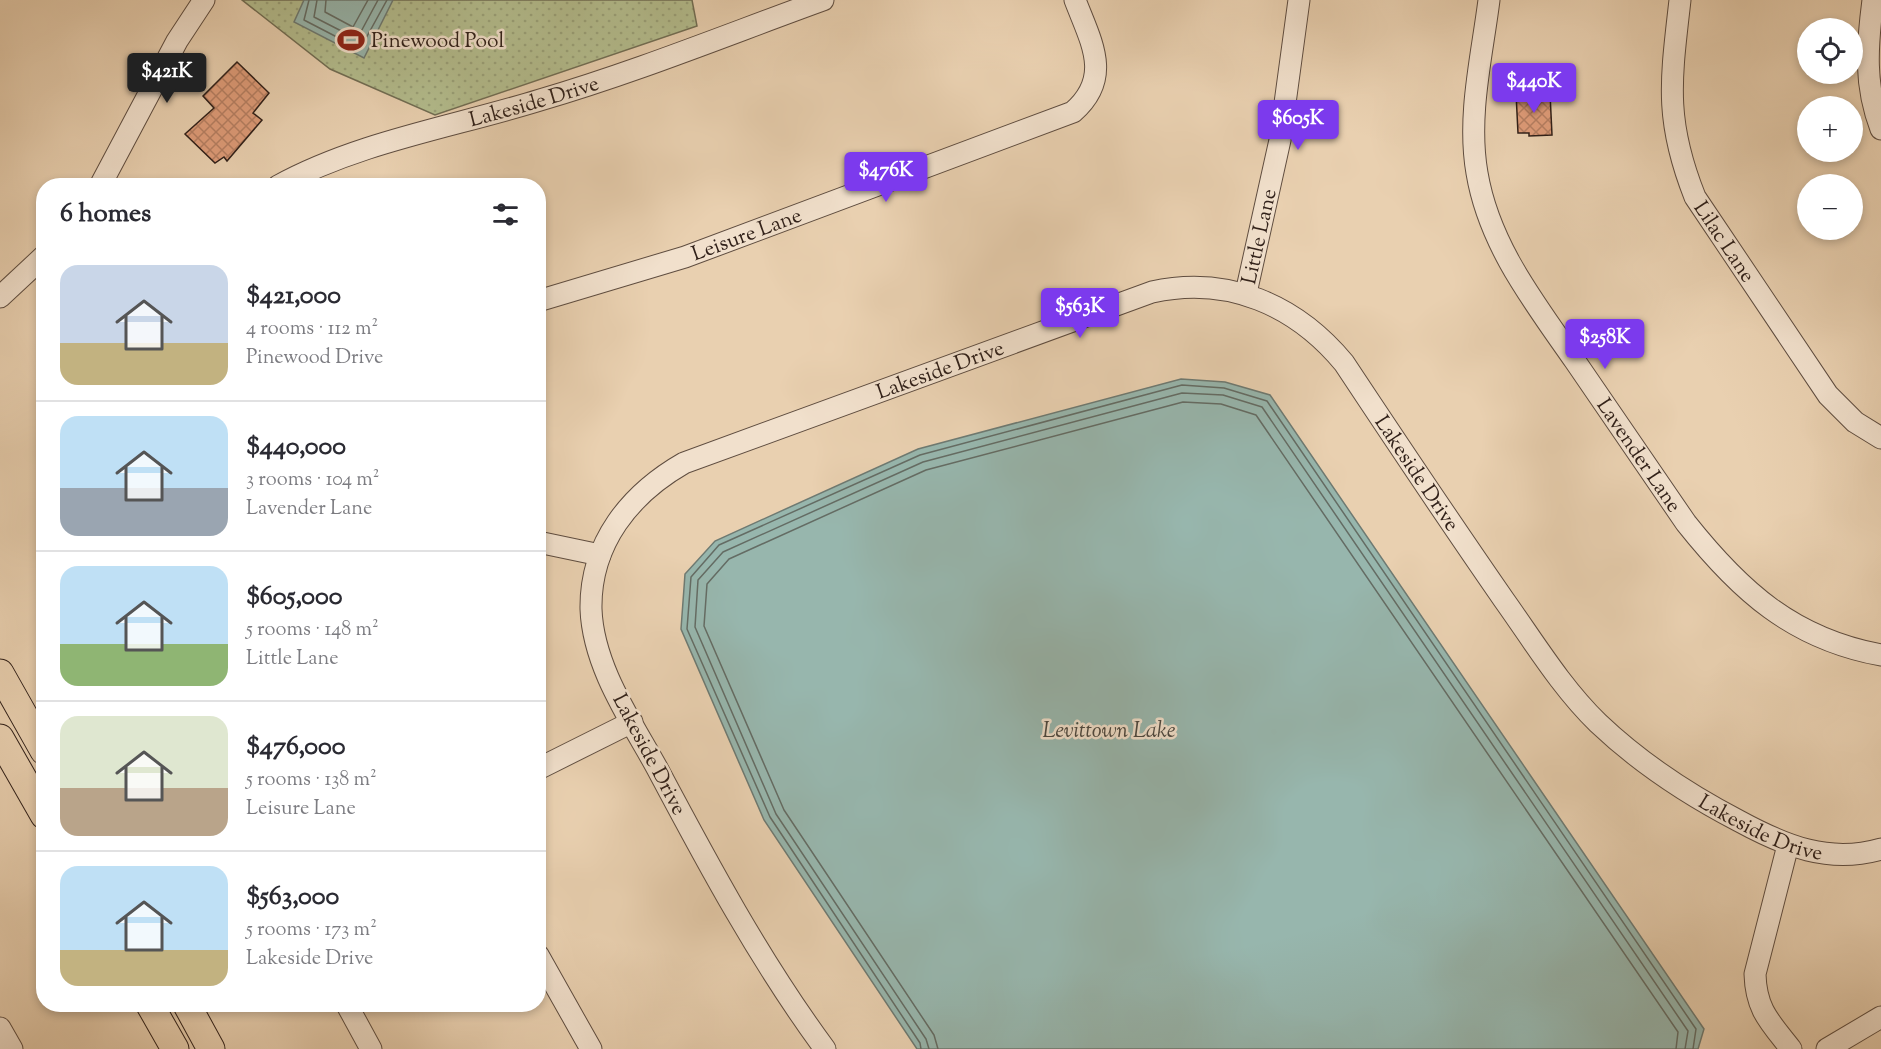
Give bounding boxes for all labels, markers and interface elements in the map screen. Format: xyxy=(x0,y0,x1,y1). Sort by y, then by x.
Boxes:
map controls xyxy=(1797,18,1863,240)
button: locate xyxy=(1797,18,1863,84)
sports icon: Pinewood Pool xyxy=(336,25,366,55)
place label: Pinewood Pool xyxy=(371,27,504,57)
pin: $421K xyxy=(125,53,209,104)
text: $421K xyxy=(141,58,193,87)
pin: $440K xyxy=(1492,63,1576,114)
text: $440K xyxy=(1506,68,1562,97)
street label: Lakeside Drive xyxy=(466,70,603,136)
button: + xyxy=(1797,96,1863,162)
pin: $605K xyxy=(1256,100,1340,151)
text: $605K xyxy=(1272,105,1324,134)
pin: $476K xyxy=(844,152,928,203)
text: $476K xyxy=(858,157,914,186)
button: − xyxy=(1797,174,1863,240)
street label: Little Lane xyxy=(1235,186,1286,288)
text: 6 homes xyxy=(60,196,151,233)
street label: Lilac Lane xyxy=(1685,196,1761,289)
icon: filters xyxy=(489,198,522,231)
street label: Leisure Lane xyxy=(688,202,806,270)
text: $421,000 xyxy=(246,278,341,315)
pin: $563K xyxy=(1038,288,1122,339)
icon: home xyxy=(108,289,180,361)
text: $563K xyxy=(1055,293,1105,322)
text: 4 rooms · 112 m² xyxy=(246,315,378,344)
pin: $258K xyxy=(1563,319,1647,370)
text: $258K xyxy=(1579,324,1631,353)
street label: Lakeside Drive xyxy=(873,334,1009,408)
text: Pinewood Drive xyxy=(246,344,383,373)
street label: Lavender Lane xyxy=(1588,393,1688,519)
street label: Lakeside Drive xyxy=(1366,410,1466,538)
text: $440,000 xyxy=(246,429,346,466)
icon: home xyxy=(108,440,180,512)
text: 3 rooms · 104 m² xyxy=(246,466,380,495)
text: Lavender Lane xyxy=(246,495,372,524)
text: $605,000 xyxy=(246,579,342,616)
icon: home xyxy=(108,590,180,662)
text: 5 rooms · 148 m² xyxy=(246,616,379,645)
text: Little Lane xyxy=(246,645,339,674)
street label: Lakeside Drive xyxy=(604,689,693,821)
water label: Levittown Lake xyxy=(1042,716,1176,748)
text: $476,000 xyxy=(246,729,345,766)
icon: home xyxy=(108,740,180,812)
text: 5 rooms · 138 m² xyxy=(246,766,377,795)
street label: Lakeside Drive xyxy=(1692,788,1825,870)
text: Leisure Lane xyxy=(246,795,356,824)
text: $563,000 xyxy=(246,879,339,916)
icon: home xyxy=(108,890,180,962)
text: 5 rooms · 173 m² xyxy=(246,916,377,945)
text: Lakeside Drive xyxy=(246,945,373,974)

